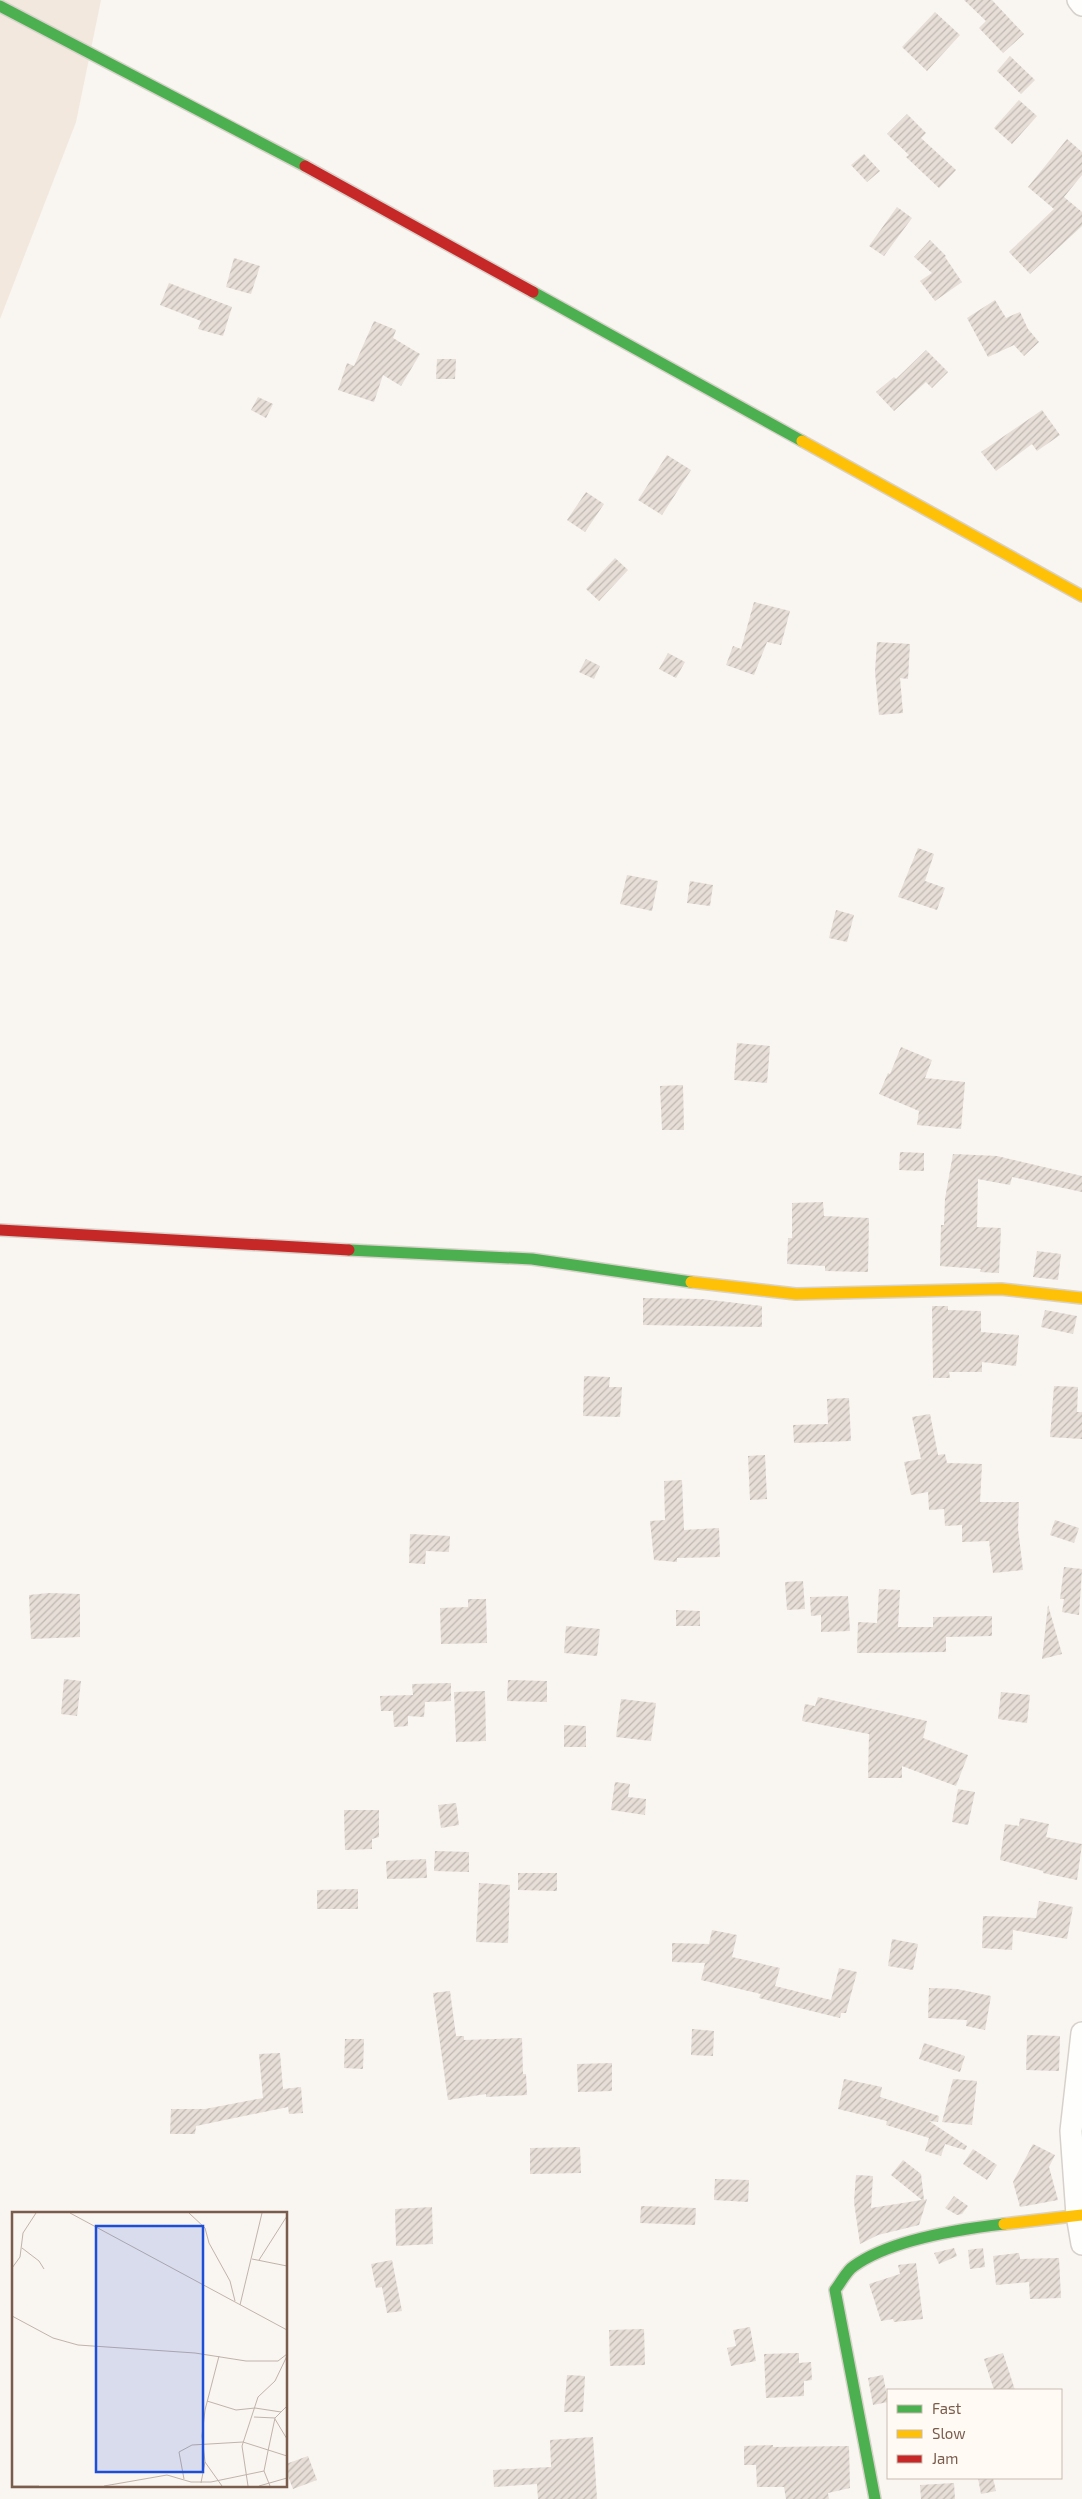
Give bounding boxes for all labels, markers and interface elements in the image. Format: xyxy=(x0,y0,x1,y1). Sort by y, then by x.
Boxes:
inset map xyxy=(12,2212,288,2486)
legend xyxy=(887,2389,1062,2479)
text: Fast xyxy=(932,2399,962,2417)
text: Slow xyxy=(932,2424,966,2442)
text: Jam xyxy=(932,2449,958,2467)

